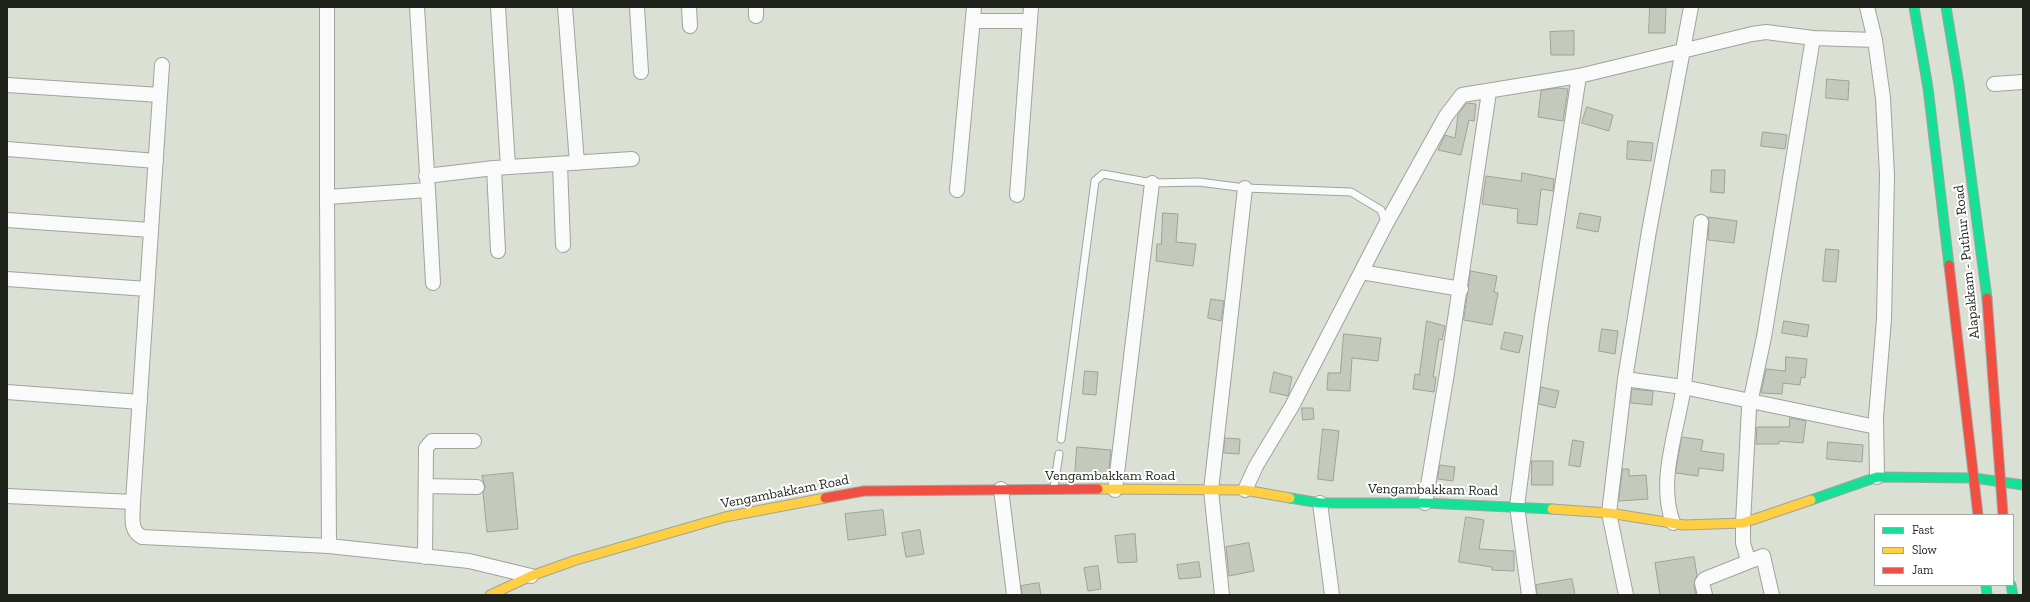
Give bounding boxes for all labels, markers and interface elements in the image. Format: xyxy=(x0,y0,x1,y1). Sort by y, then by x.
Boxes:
street label: Alapakkam - Puthur Road xyxy=(1951,184,1983,340)
street label: Vengambakkam Road xyxy=(1045,468,1175,484)
street label: Vengambakkam Road xyxy=(720,471,850,513)
street label: Vengambakkam Road xyxy=(1368,480,1498,500)
legend xyxy=(1874,514,2014,586)
text: Fast xyxy=(1912,523,1934,537)
text: Slow xyxy=(1912,543,1937,557)
text: Jam xyxy=(1912,563,1933,577)

